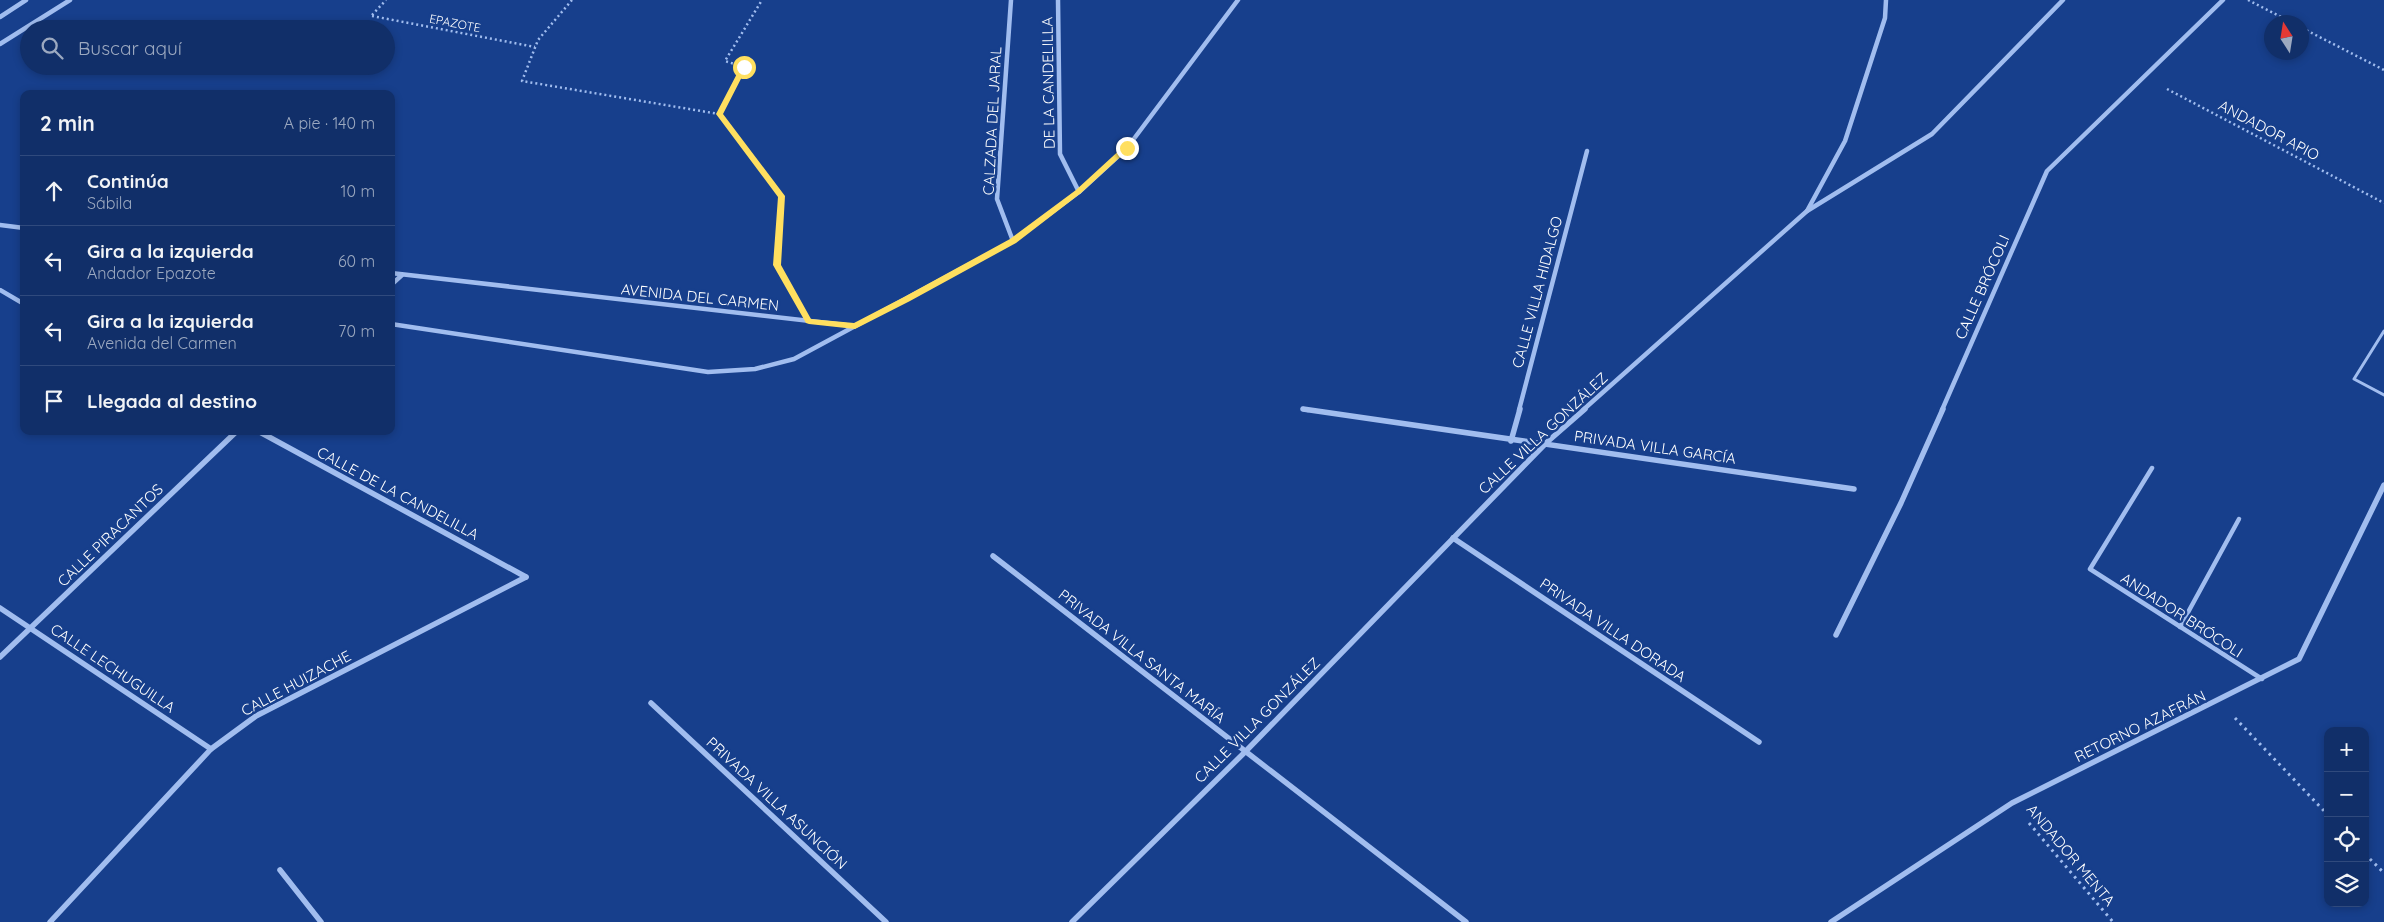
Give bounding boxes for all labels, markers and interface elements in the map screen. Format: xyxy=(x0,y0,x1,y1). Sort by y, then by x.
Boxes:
street label: EPAZOTE xyxy=(428,11,482,35)
north arrow xyxy=(2264,15,2309,60)
street label: DE LA CANDELILLA xyxy=(1037,16,1059,149)
search box xyxy=(20,20,395,75)
icon: search xyxy=(38,34,66,62)
text: Buscar aquí xyxy=(78,36,182,60)
street label: CALZADA DEL JARAL xyxy=(979,46,1005,196)
route start xyxy=(733,56,756,79)
street label: ANDADOR APIO xyxy=(2215,95,2323,165)
text: 2 min xyxy=(40,110,95,136)
text: A pie · 140 m xyxy=(284,113,375,133)
route end xyxy=(1116,137,1139,160)
text: Continúa xyxy=(87,169,169,193)
icon: ahead xyxy=(40,177,68,205)
text: 10 m xyxy=(341,181,375,201)
text: Sábila xyxy=(87,193,132,213)
street label: CALLE VILLA HIDALGO xyxy=(1508,214,1566,370)
street label: CALLE BRÓCOLI xyxy=(1950,232,2014,342)
text: Gira a la izquierda xyxy=(87,239,254,263)
icon: left xyxy=(40,247,68,275)
text: 60 m xyxy=(338,251,375,271)
text: Andador Epazote xyxy=(87,263,216,283)
street label: AVENIDA DEL CARMEN xyxy=(620,279,780,315)
text: Gira a la izquierda xyxy=(87,309,254,333)
icon: left xyxy=(40,317,68,345)
text: 70 m xyxy=(338,321,375,341)
text: Avenida del Carmen xyxy=(87,333,237,353)
street label: CALLE VILLA GONZÁLEZ xyxy=(1474,368,1612,498)
icon: arrive xyxy=(40,387,68,415)
text: Llegada al destino xyxy=(87,389,257,413)
street label: PRIVADA VILLA GARCÍA xyxy=(1573,426,1737,468)
street label: CALLE DE LA CANDELILLA xyxy=(314,442,482,544)
street label: CALLE PIRACANTOS xyxy=(53,480,167,590)
street label: ANDADOR BRÓCOLI xyxy=(2117,568,2247,662)
street label: PRIVADA VILLA DORADA xyxy=(1536,574,1690,686)
street label: PRIVADA VILLA SANTA MARÍA xyxy=(1055,585,1230,727)
street label: CALLE LECHUGUILLA xyxy=(47,619,179,717)
street label: CALLE HUIZACHE xyxy=(238,646,354,720)
street label: CALLE VILLA GONZÁLEZ xyxy=(1190,653,1324,787)
street label: RETORNO AZAFRÁN xyxy=(2071,686,2209,766)
map controls xyxy=(2324,727,2369,907)
button: + xyxy=(2324,727,2369,772)
street label: PRIVADA VILLA ASUNCIÓN xyxy=(703,733,851,873)
button: − xyxy=(2324,772,2369,817)
street label: ANDADOR MENTA xyxy=(2023,800,2119,910)
button: locate xyxy=(2324,817,2369,862)
button: layers xyxy=(2324,862,2369,907)

